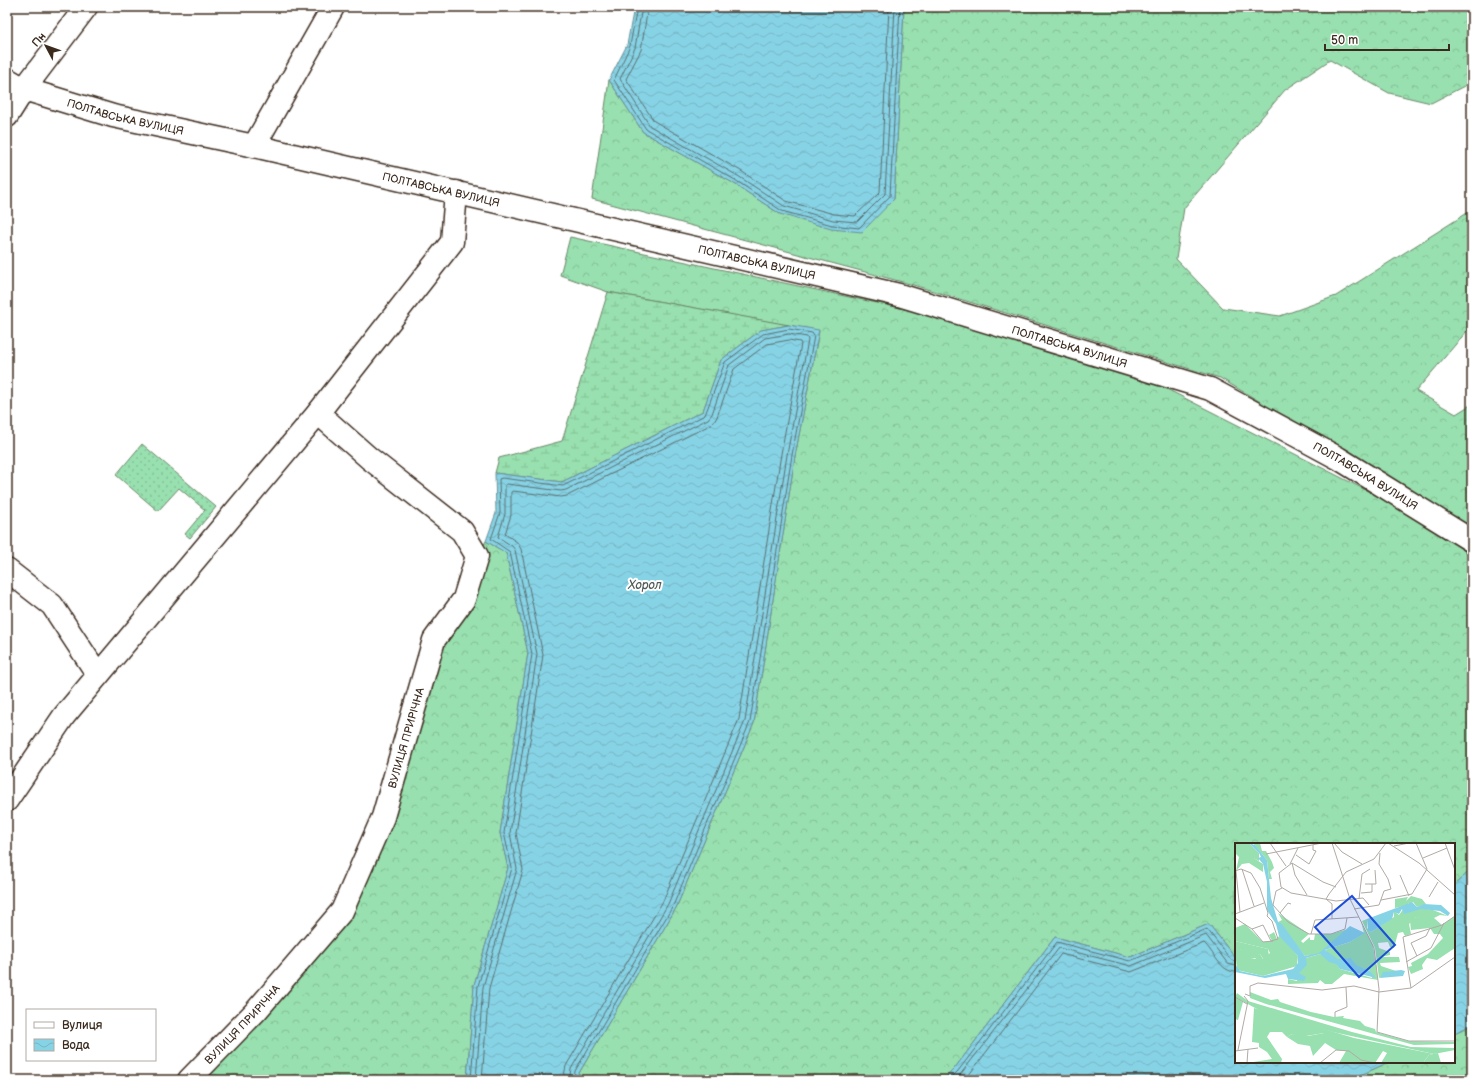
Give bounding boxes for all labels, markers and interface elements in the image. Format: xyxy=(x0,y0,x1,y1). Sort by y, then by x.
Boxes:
north arrow xyxy=(26,26,66,66)
scale bar xyxy=(1325,26,1449,52)
text: Пн xyxy=(29,30,49,50)
text: 50 m xyxy=(1331,33,1358,48)
street label: ПОЛТАВСЬКА ВУЛИЦЯ xyxy=(65,96,185,137)
street label: ПОЛТАВСЬКА ВУЛИЦЯ xyxy=(381,169,501,209)
street label: ПОЛТАВСЬКА ВУЛИЦЯ xyxy=(697,242,817,282)
street label: ПОЛТАВСЬКА ВУЛИЦЯ xyxy=(1010,323,1129,370)
street label: ПОЛТАВСЬКА ВУЛИЦЯ xyxy=(1311,439,1420,512)
water label: Хорол xyxy=(627,578,662,593)
street label: ВУЛИЦЯ ПРИРІЧНА xyxy=(385,686,427,790)
inset map xyxy=(1235,843,1455,1063)
street label: ВУЛИЦЯ ПРИРІЧНА xyxy=(202,982,283,1067)
legend xyxy=(26,1009,156,1061)
text: Вулиця xyxy=(62,1018,103,1033)
text: Вода xyxy=(62,1038,90,1053)

